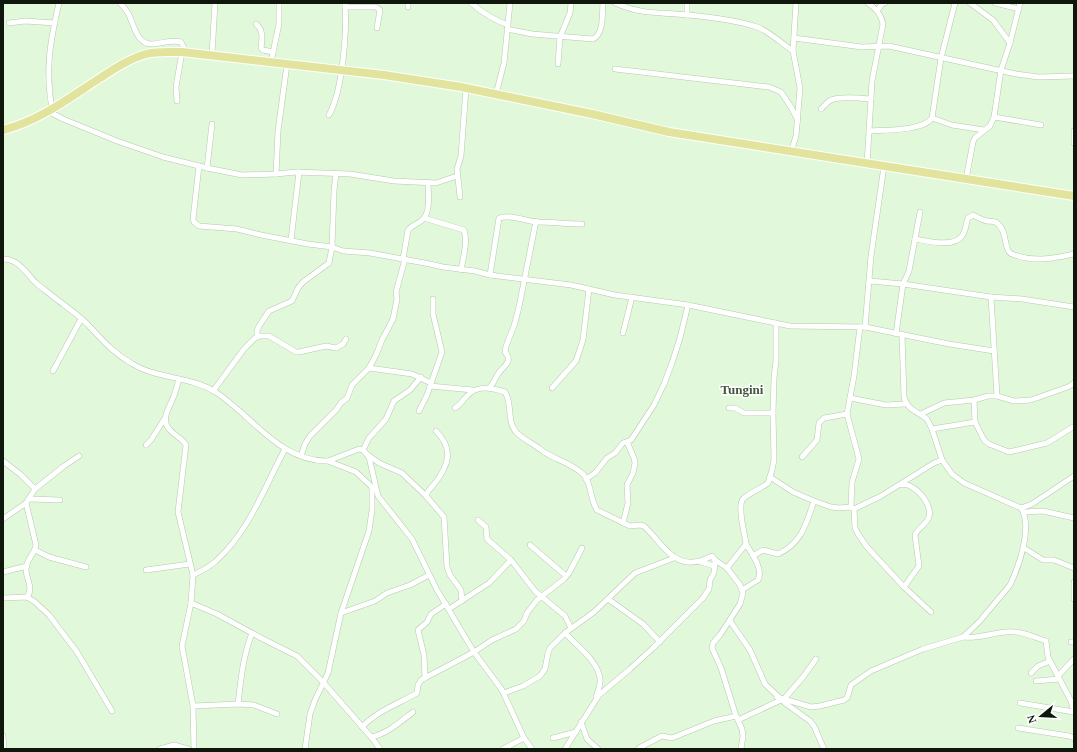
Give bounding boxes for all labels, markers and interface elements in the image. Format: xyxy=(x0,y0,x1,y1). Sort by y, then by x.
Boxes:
district label: Tungini xyxy=(721,382,764,397)
north arrow xyxy=(1021,696,1061,736)
text: N xyxy=(1025,713,1038,725)

